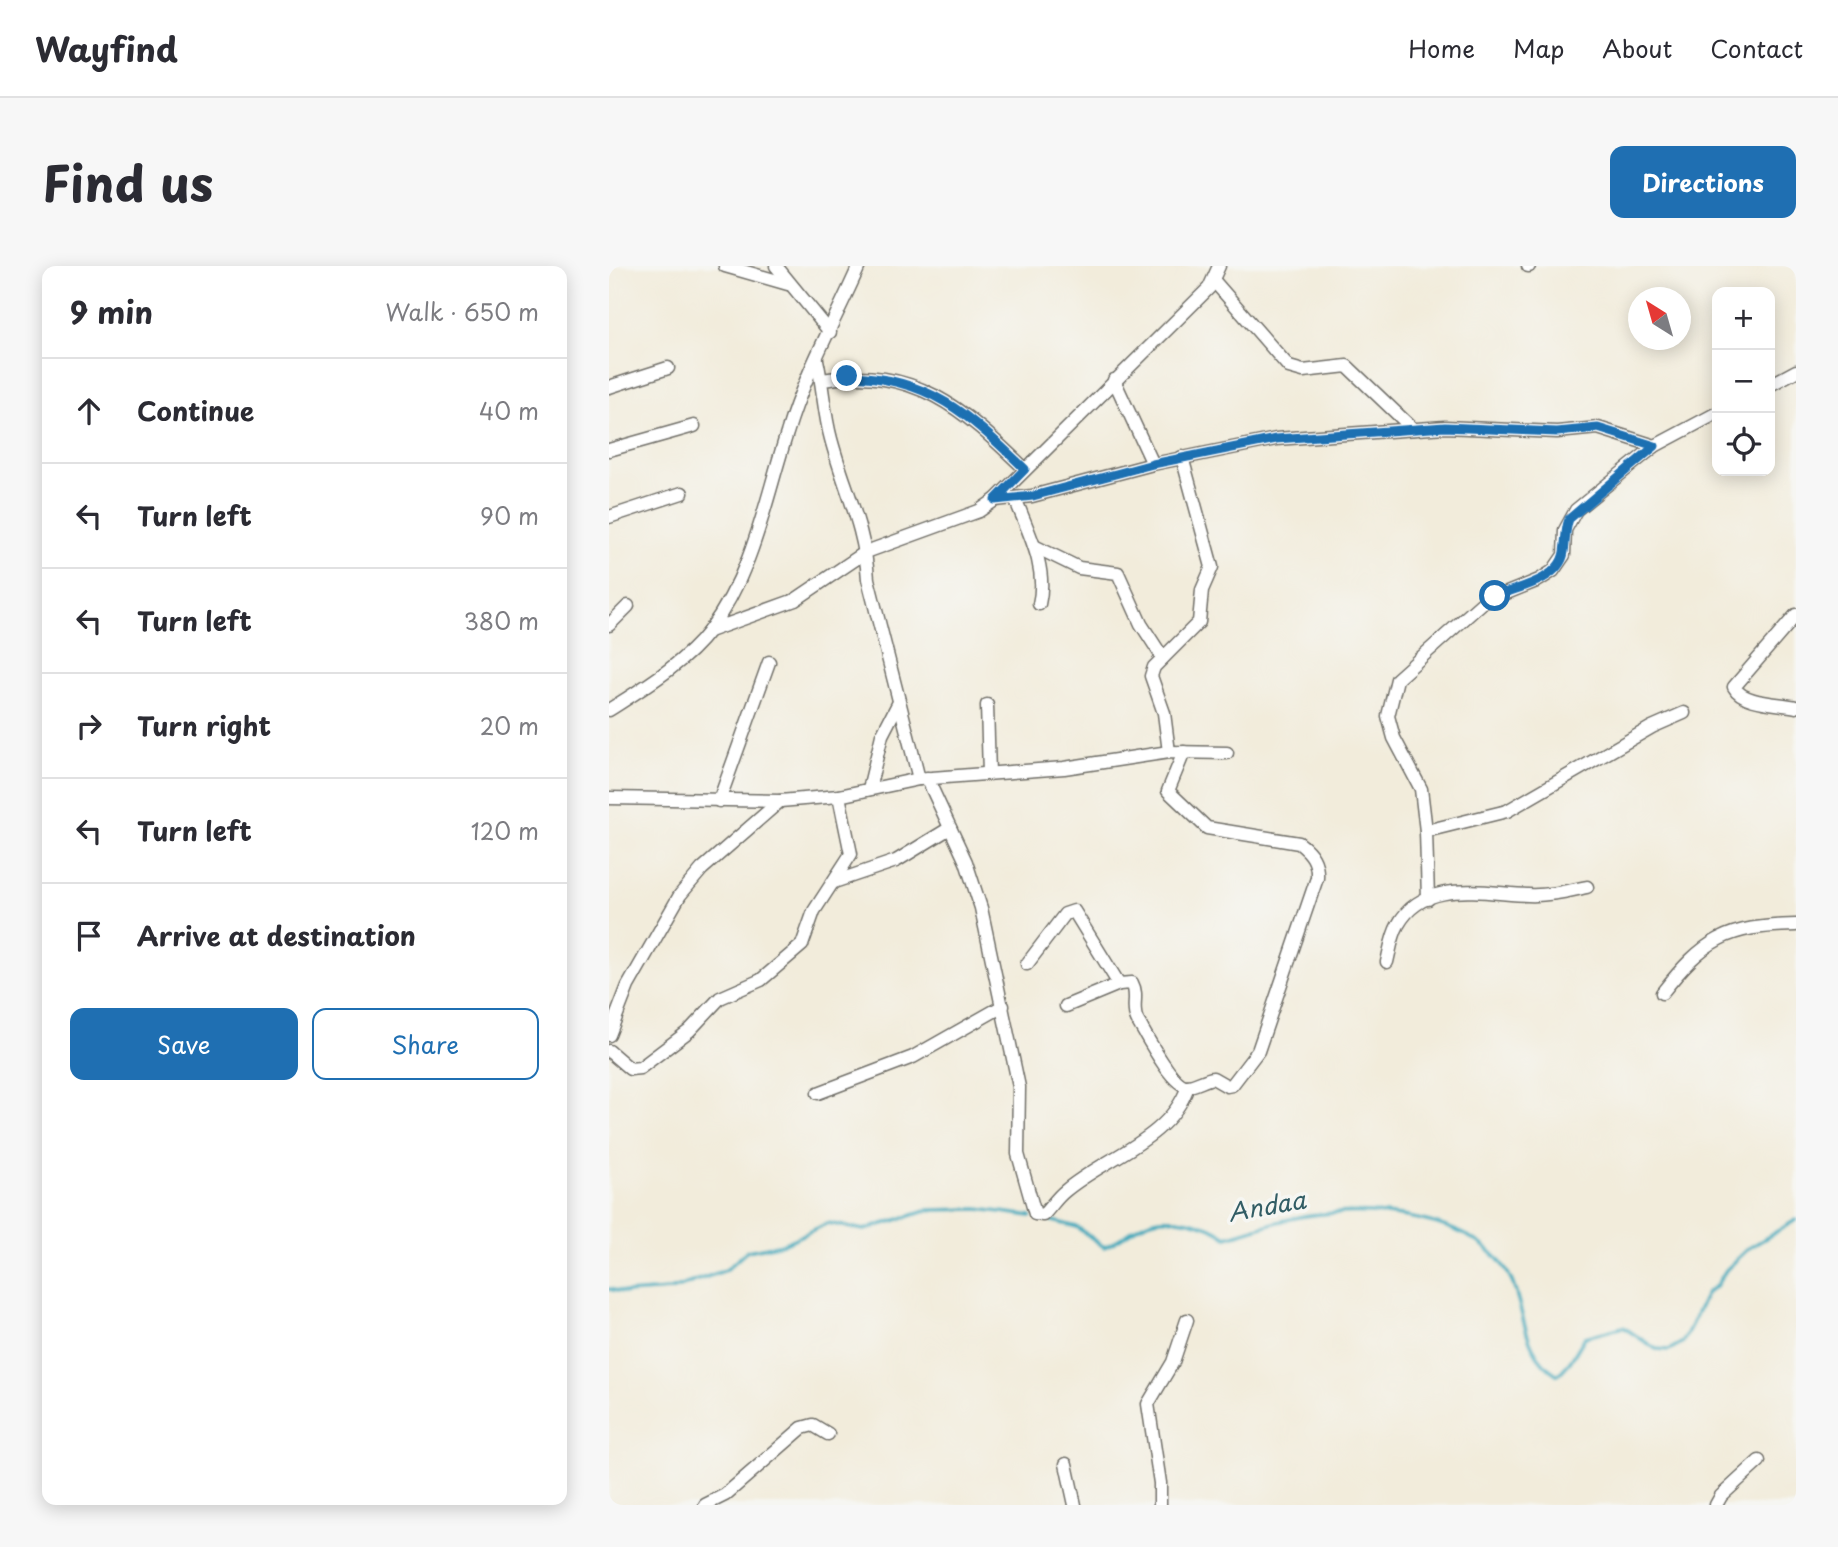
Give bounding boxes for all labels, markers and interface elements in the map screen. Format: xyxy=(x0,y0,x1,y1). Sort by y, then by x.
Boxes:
text: Wayfind xyxy=(35,23,178,73)
text: Home xyxy=(1408,30,1475,66)
text: Map xyxy=(1513,30,1564,66)
text: About xyxy=(1602,30,1672,66)
text: Contact xyxy=(1710,30,1803,66)
text: Find us xyxy=(42,145,213,219)
button: Directions xyxy=(1610,146,1796,218)
north arrow xyxy=(1628,287,1691,350)
map controls xyxy=(1712,287,1775,476)
button: + xyxy=(1712,287,1775,350)
text: 9 min xyxy=(70,289,153,334)
text: Walk · 650 m xyxy=(385,294,539,329)
button: − xyxy=(1712,350,1775,413)
route end xyxy=(831,360,862,391)
text: Continue xyxy=(137,391,254,430)
icon: ahead xyxy=(70,392,108,430)
text: 40 m xyxy=(479,393,539,428)
button: locate xyxy=(1712,413,1775,476)
text: Turn left xyxy=(137,496,252,535)
icon: left xyxy=(70,497,108,535)
text: 90 m xyxy=(480,498,539,533)
route start xyxy=(1479,580,1510,611)
text: Turn left xyxy=(137,601,252,640)
icon: left xyxy=(70,602,108,640)
text: 380 m xyxy=(464,603,539,638)
text: Turn right xyxy=(137,706,271,745)
icon: right xyxy=(70,707,108,745)
text: 20 m xyxy=(480,708,539,743)
text: Turn left xyxy=(137,811,252,850)
icon: left xyxy=(70,812,108,850)
text: 120 m xyxy=(471,813,539,848)
text: Arrive at destination xyxy=(137,916,416,955)
icon: arrive xyxy=(70,917,108,955)
button: Save xyxy=(70,1008,298,1080)
button: Share xyxy=(312,1008,539,1080)
water label: Andaa xyxy=(1225,1180,1309,1230)

